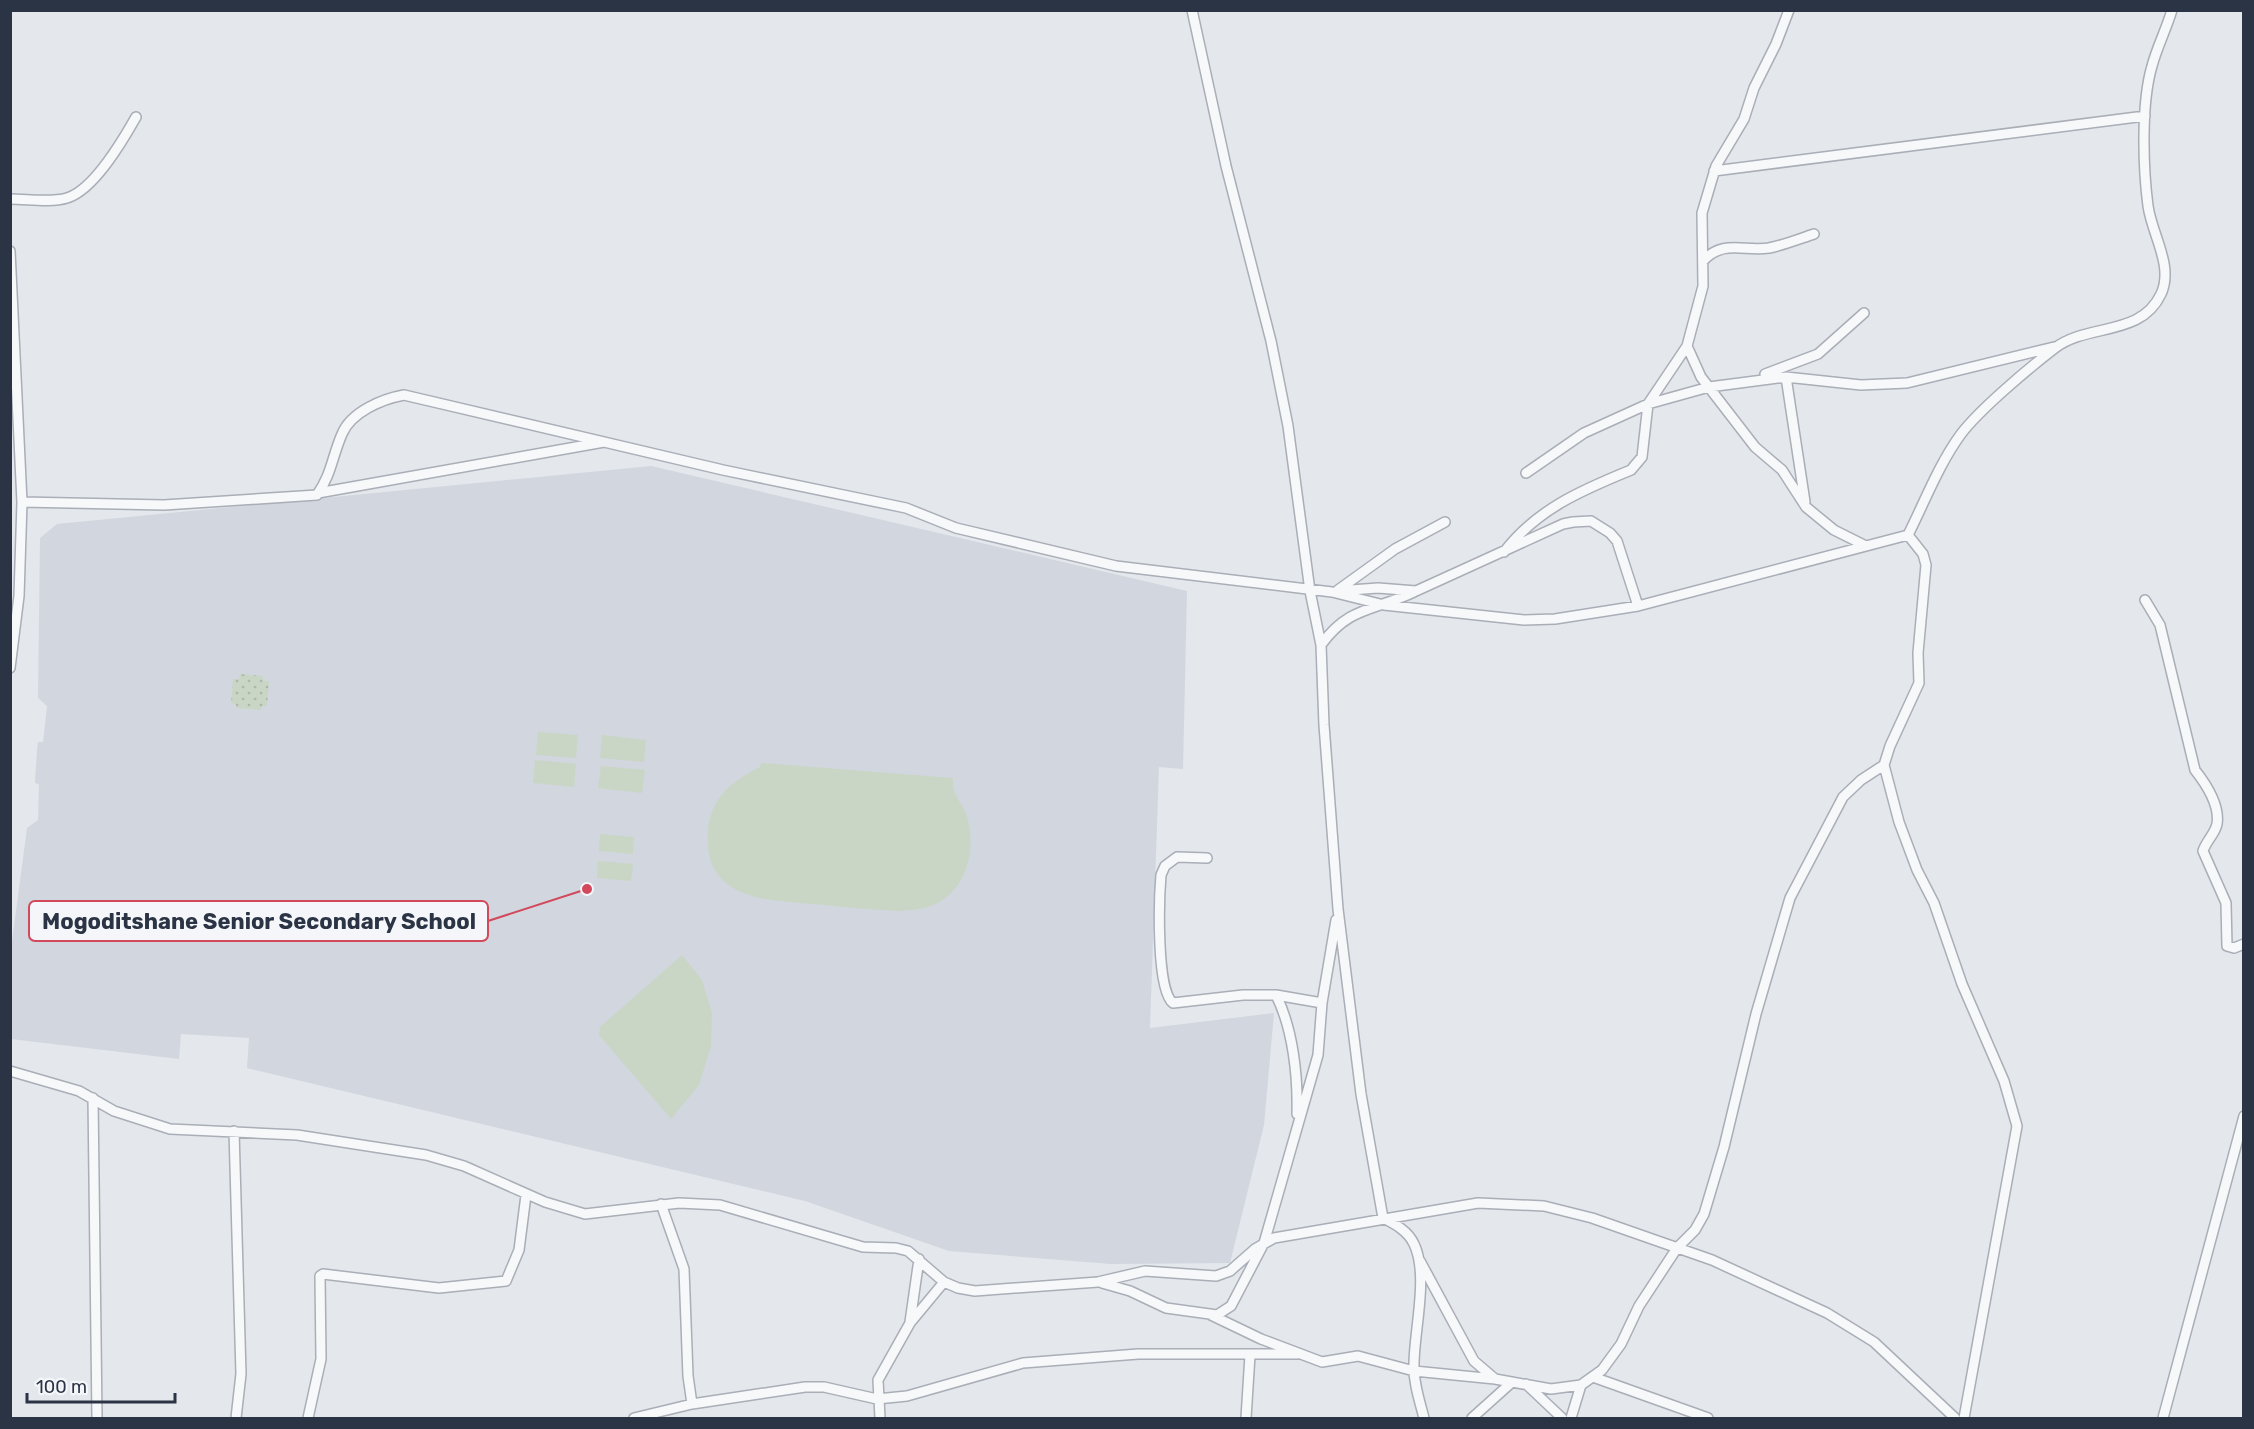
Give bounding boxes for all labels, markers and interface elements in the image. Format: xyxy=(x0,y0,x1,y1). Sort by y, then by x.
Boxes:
callout: Mogoditshane Senior Secondary School xyxy=(29,901,488,941)
text: Mogoditshane Senior Secondary School xyxy=(42,908,476,935)
scale bar xyxy=(27,1366,176,1404)
text: 100 m xyxy=(36,1376,87,1398)

